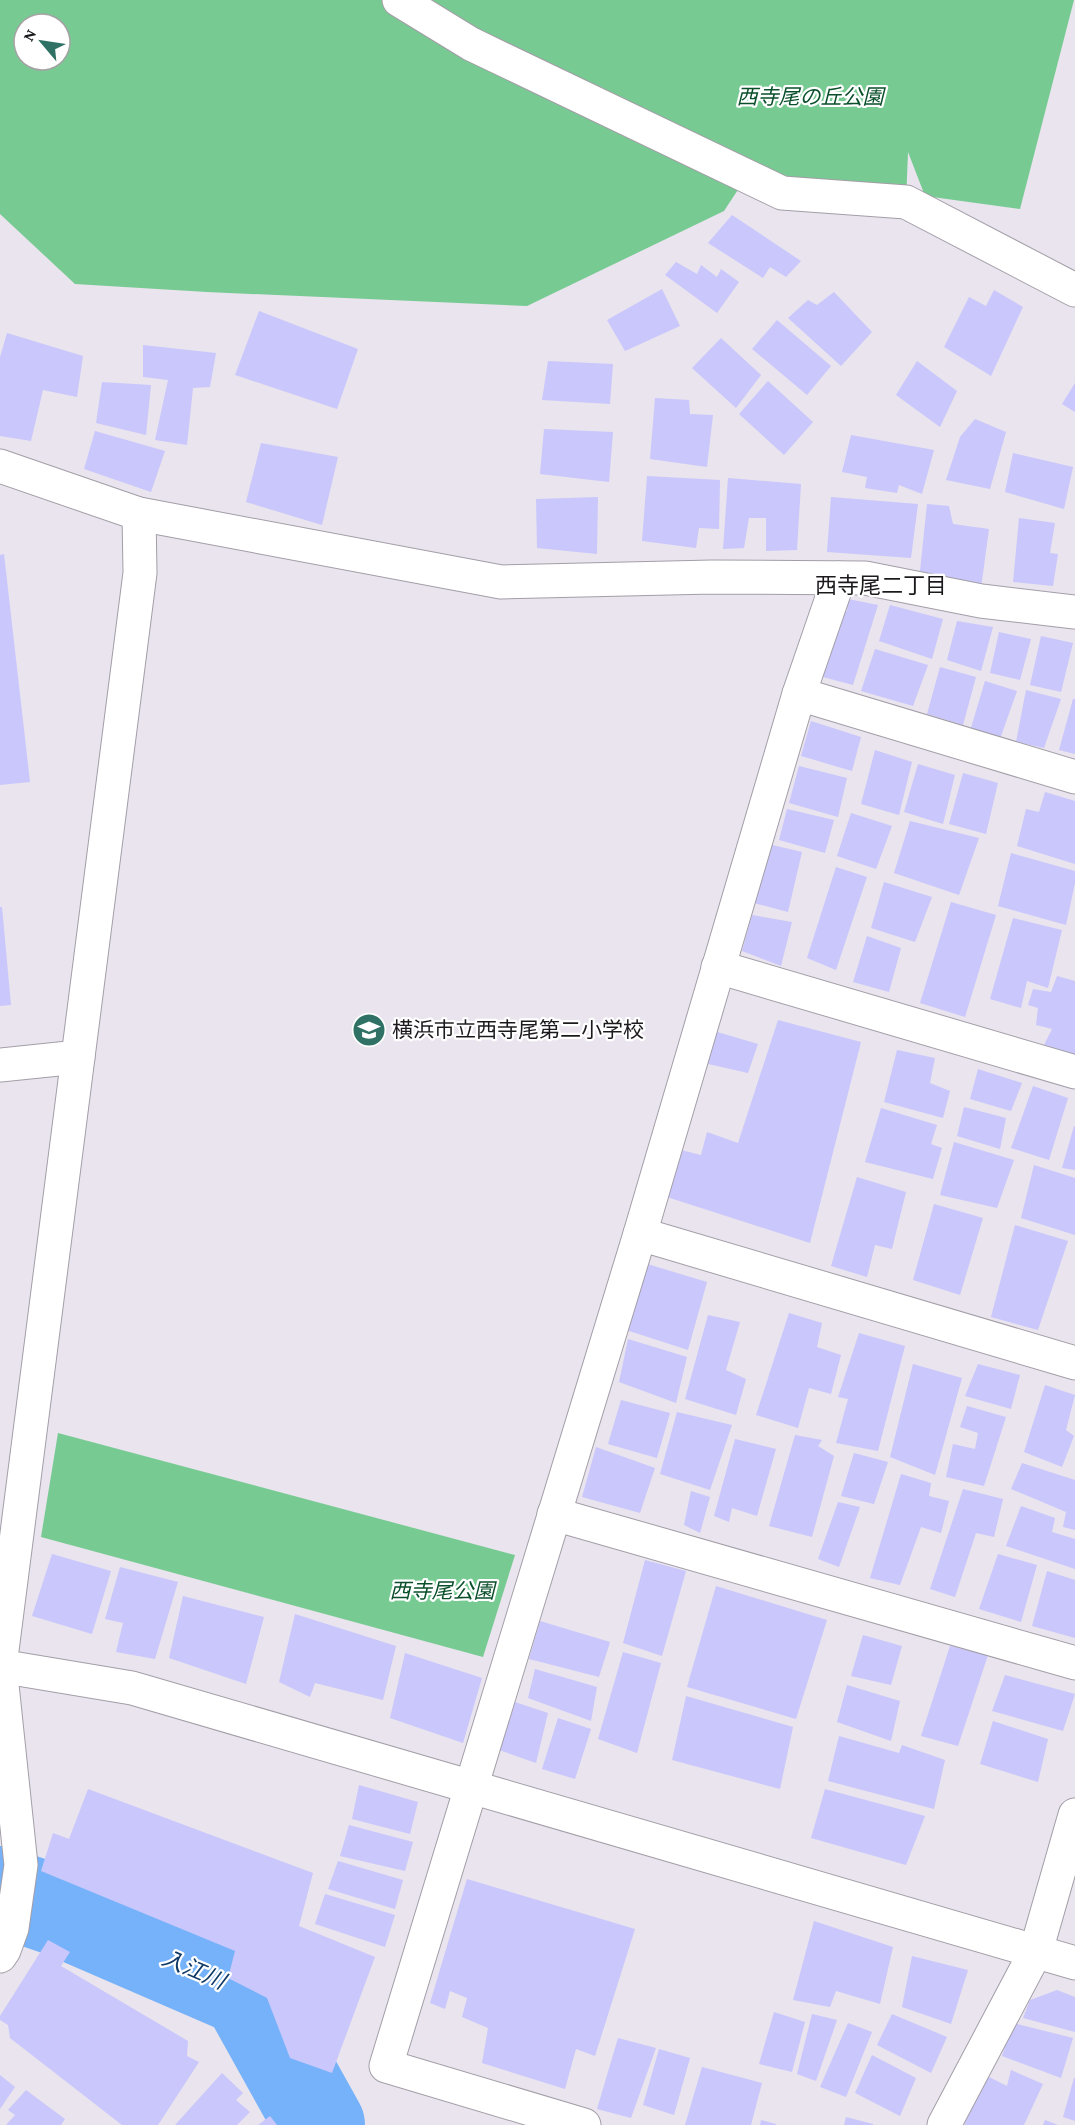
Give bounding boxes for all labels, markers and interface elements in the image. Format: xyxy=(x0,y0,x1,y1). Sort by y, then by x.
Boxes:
north arrow xyxy=(12,12,72,72)
text: N xyxy=(19,26,39,44)
park label: 西寺尾の丘公園 xyxy=(737,85,886,109)
district label: 西寺尾二丁目 xyxy=(815,573,947,598)
school or university icon: 横浜市立西寺尾第二小学校 xyxy=(351,1012,387,1048)
place label: 横浜市立西寺尾第二小学校 xyxy=(392,1018,644,1042)
park label: 西寺尾公園 xyxy=(390,1579,497,1603)
water label: 入江川 xyxy=(159,1945,231,1995)

